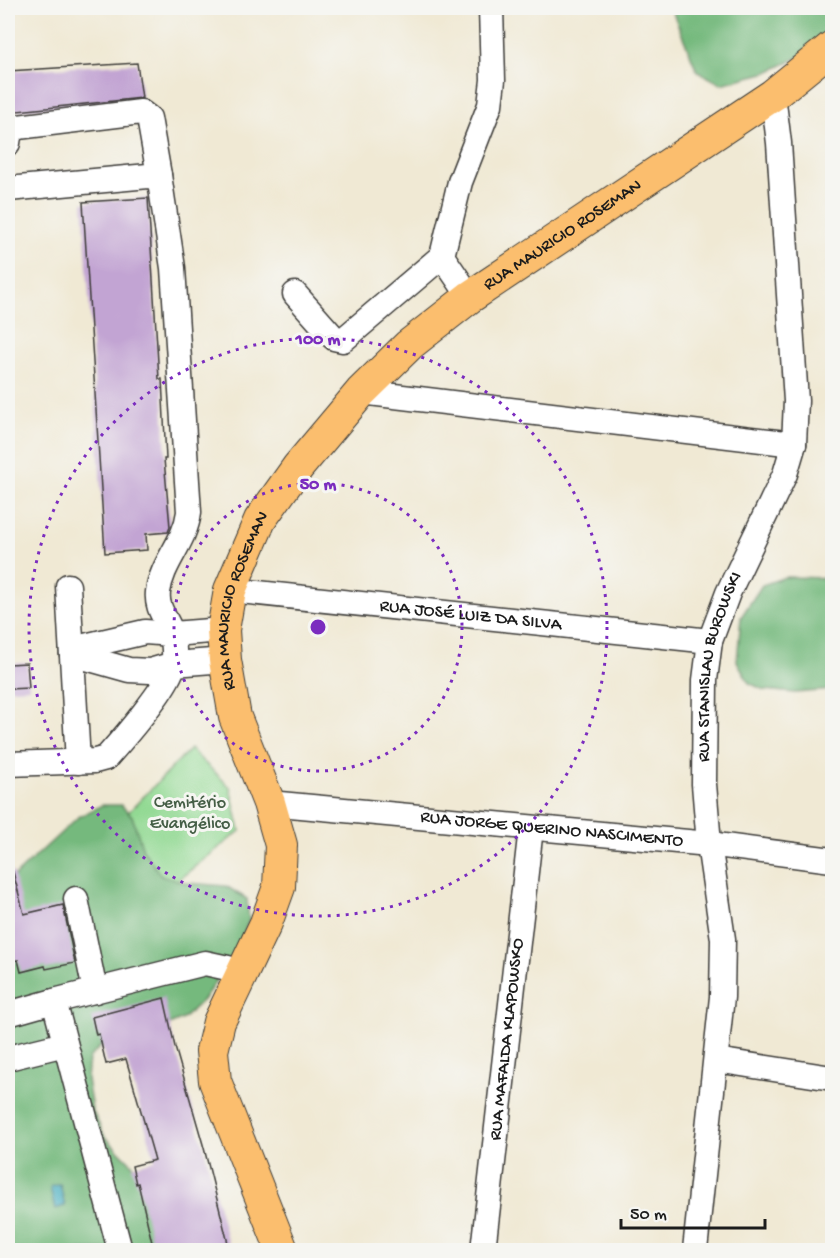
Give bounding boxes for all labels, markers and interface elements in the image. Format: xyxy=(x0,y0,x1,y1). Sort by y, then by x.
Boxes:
street label: RUA MAURICIO ROSEMAN xyxy=(480,175,646,295)
text: 100 m xyxy=(295,330,341,351)
text: 50 m xyxy=(300,475,337,496)
street label: RUA MAURICIO ROSEMAN xyxy=(212,507,273,692)
street label: RUA STANISLAU BUROWSKI xyxy=(694,569,747,762)
street label: RUA JOSÉ LUIZ DA SILVA xyxy=(379,595,564,636)
centre of rings xyxy=(308,617,328,637)
park label: Cemitério Evangélico xyxy=(150,793,230,835)
street label: RUA JORGE QUERINO NASCIMENTO xyxy=(419,807,684,852)
street label: RUA MAFALDA KLAPOWSKO xyxy=(485,937,529,1142)
scale bar xyxy=(621,1192,765,1230)
text: 50 m xyxy=(630,1205,667,1226)

